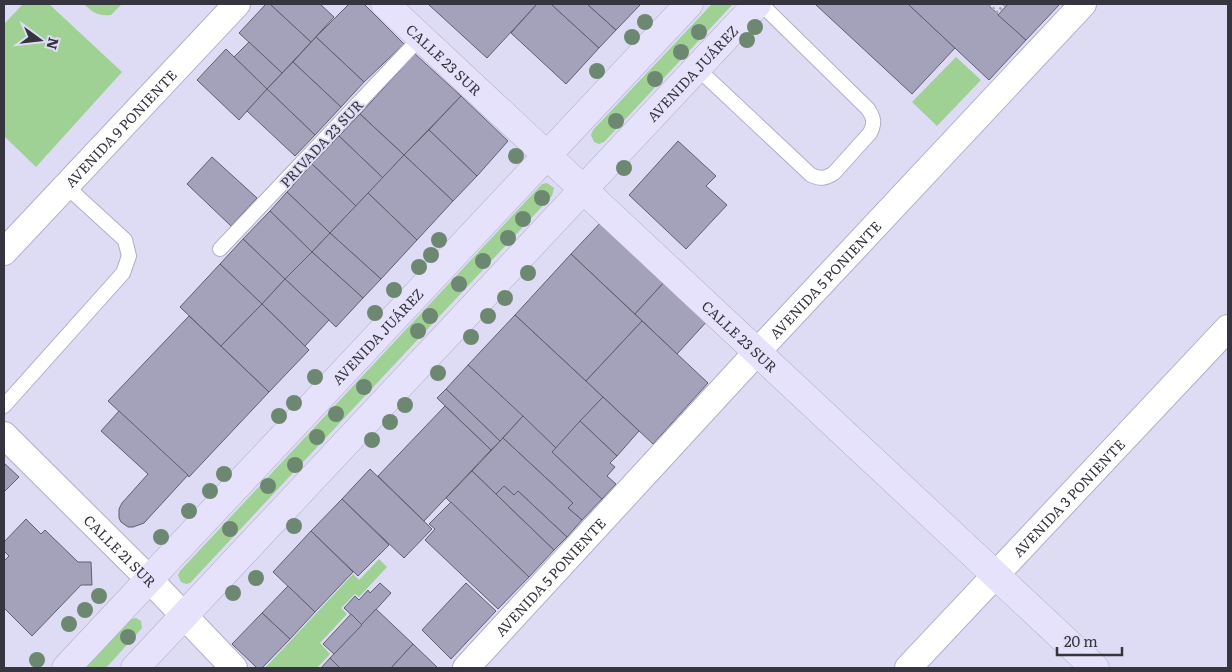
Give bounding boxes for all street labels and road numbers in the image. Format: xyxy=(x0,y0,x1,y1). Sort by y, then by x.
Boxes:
street label: CALLE 23 SUR xyxy=(402,19,486,100)
street label: AVENIDA JUÁREZ xyxy=(642,21,742,126)
street label: AVENIDA 9 PONIENTE xyxy=(60,65,181,191)
street label: PRIVADA 23 SUR xyxy=(275,95,367,191)
street label: AVENIDA 5 PONIENTE xyxy=(765,216,885,343)
street label: AVENIDA JUÁREZ xyxy=(327,284,427,389)
street label: CALLE 23 SUR xyxy=(698,296,782,376)
street label: AVENIDA 3 PONIENTE xyxy=(1008,434,1129,561)
street label: CALLE 21 SUR xyxy=(80,510,161,591)
street label: AVENIDA 5 PONIENTE xyxy=(490,513,610,641)

